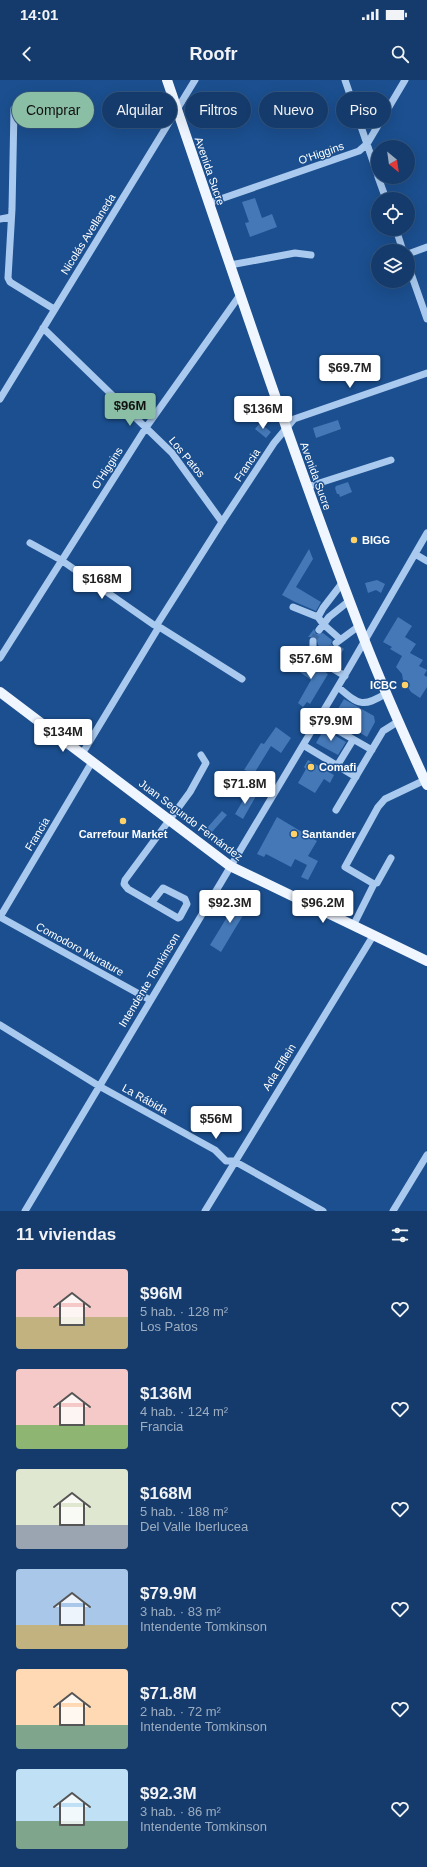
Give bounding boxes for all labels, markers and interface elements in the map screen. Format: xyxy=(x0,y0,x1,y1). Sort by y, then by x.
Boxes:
text: 14:01 xyxy=(20,6,58,23)
icon: back xyxy=(16,43,38,65)
icon: search xyxy=(389,43,411,65)
text: Roofr xyxy=(190,44,238,64)
chip: Comprar xyxy=(12,92,94,128)
chip: Alquilar xyxy=(102,92,177,128)
chip: Filtros xyxy=(185,92,251,128)
chip: Nuevo xyxy=(259,92,328,128)
chip: Piso xyxy=(336,92,391,128)
street label: Avenida Sucre xyxy=(193,135,227,207)
street label: O'Higgins xyxy=(297,139,346,166)
north arrow xyxy=(371,140,415,184)
map controls xyxy=(371,140,415,288)
street label: Nicolás Avellaneda xyxy=(58,191,118,277)
button: locate xyxy=(371,192,415,236)
button: layers xyxy=(371,244,415,288)
pin: $69.7M xyxy=(317,355,383,389)
text: $69.7M xyxy=(328,360,372,375)
pin: $96M xyxy=(106,393,154,427)
pin: $136M xyxy=(235,396,291,430)
text: $96M xyxy=(114,398,146,413)
text: $136M xyxy=(243,401,283,416)
street label: Los Patos xyxy=(167,434,208,480)
street label: Avenida Sucre xyxy=(298,440,334,512)
street label: O'Higgins xyxy=(89,444,125,491)
street label: Francia xyxy=(232,446,263,484)
place label: BIGG xyxy=(362,534,390,546)
marker: BIGG xyxy=(349,535,359,545)
pin: $168M xyxy=(74,566,130,600)
text: $168M xyxy=(82,571,122,586)
pin: $57.6M xyxy=(278,646,344,680)
text: $57.6M xyxy=(289,651,333,666)
place label: ICBC xyxy=(370,679,397,691)
marker: ICBC xyxy=(400,680,410,690)
pin: $79.9M xyxy=(298,708,364,742)
text: $79.9M xyxy=(309,713,353,728)
pin: $134M xyxy=(35,719,91,753)
text: $134M xyxy=(43,724,83,739)
place label: Comafi xyxy=(319,761,356,773)
marker: Comafi xyxy=(306,762,316,772)
pin: $71.8M xyxy=(212,771,278,805)
text: $71.8M xyxy=(223,776,267,791)
street label: Juan Segundo Fernández xyxy=(137,777,245,863)
street label: Francia xyxy=(22,814,52,853)
marker: Carrefour Market xyxy=(118,816,128,826)
place label: Carrefour Market xyxy=(79,828,168,840)
place label: Santander xyxy=(302,828,357,840)
marker: Santander xyxy=(289,829,299,839)
pin: $92.3M xyxy=(197,890,263,924)
pin: $96.2M xyxy=(290,890,356,924)
text: $92.3M xyxy=(208,895,252,910)
text: $96.2M xyxy=(301,895,345,910)
street label: Comodoro Murature xyxy=(34,920,126,978)
street label: Intendente Tomkinson xyxy=(116,931,182,1029)
street label: Ada Elflein xyxy=(260,1042,298,1092)
street label: La Rábida xyxy=(120,1082,171,1117)
pin: $56M xyxy=(192,1106,240,1140)
text: $56M xyxy=(200,1111,232,1126)
icon: filters xyxy=(389,1224,411,1246)
text: 11 viviendas xyxy=(16,1225,116,1244)
text: $96M xyxy=(140,1284,183,1303)
icon: home xyxy=(48,1285,96,1333)
icon: heart xyxy=(389,1298,411,1320)
text: 5 hab. · 128 m² xyxy=(140,1304,228,1319)
text: Los Patos xyxy=(140,1319,198,1334)
text: $136M xyxy=(140,1384,192,1403)
icon: home xyxy=(48,1385,96,1433)
icon: heart xyxy=(389,1398,411,1420)
text: 4 hab. · 124 m² xyxy=(140,1404,228,1419)
text: Francia xyxy=(140,1419,183,1434)
text: $168M xyxy=(140,1484,192,1503)
icon: home xyxy=(48,1485,96,1533)
icon: heart xyxy=(389,1498,411,1520)
text: 5 hab. · 188 m² xyxy=(140,1504,228,1519)
text: Del Valle Iberlucea xyxy=(140,1519,248,1534)
text: $79.9M xyxy=(140,1584,197,1603)
icon: home xyxy=(48,1585,96,1633)
icon: heart xyxy=(389,1598,411,1620)
text: 3 hab. · 83 m² xyxy=(140,1604,221,1619)
text: Intendente Tomkinson xyxy=(140,1619,267,1634)
text: $71.8M xyxy=(140,1684,197,1703)
icon: home xyxy=(48,1685,96,1733)
icon: heart xyxy=(389,1698,411,1720)
text: 2 hab. · 72 m² xyxy=(140,1704,221,1719)
text: Intendente Tomkinson xyxy=(140,1719,267,1734)
text: $92.3M xyxy=(140,1784,197,1803)
icon: home xyxy=(48,1785,96,1833)
icon: heart xyxy=(389,1798,411,1820)
text: 3 hab. · 86 m² xyxy=(140,1804,221,1819)
text: Intendente Tomkinson xyxy=(140,1819,267,1834)

